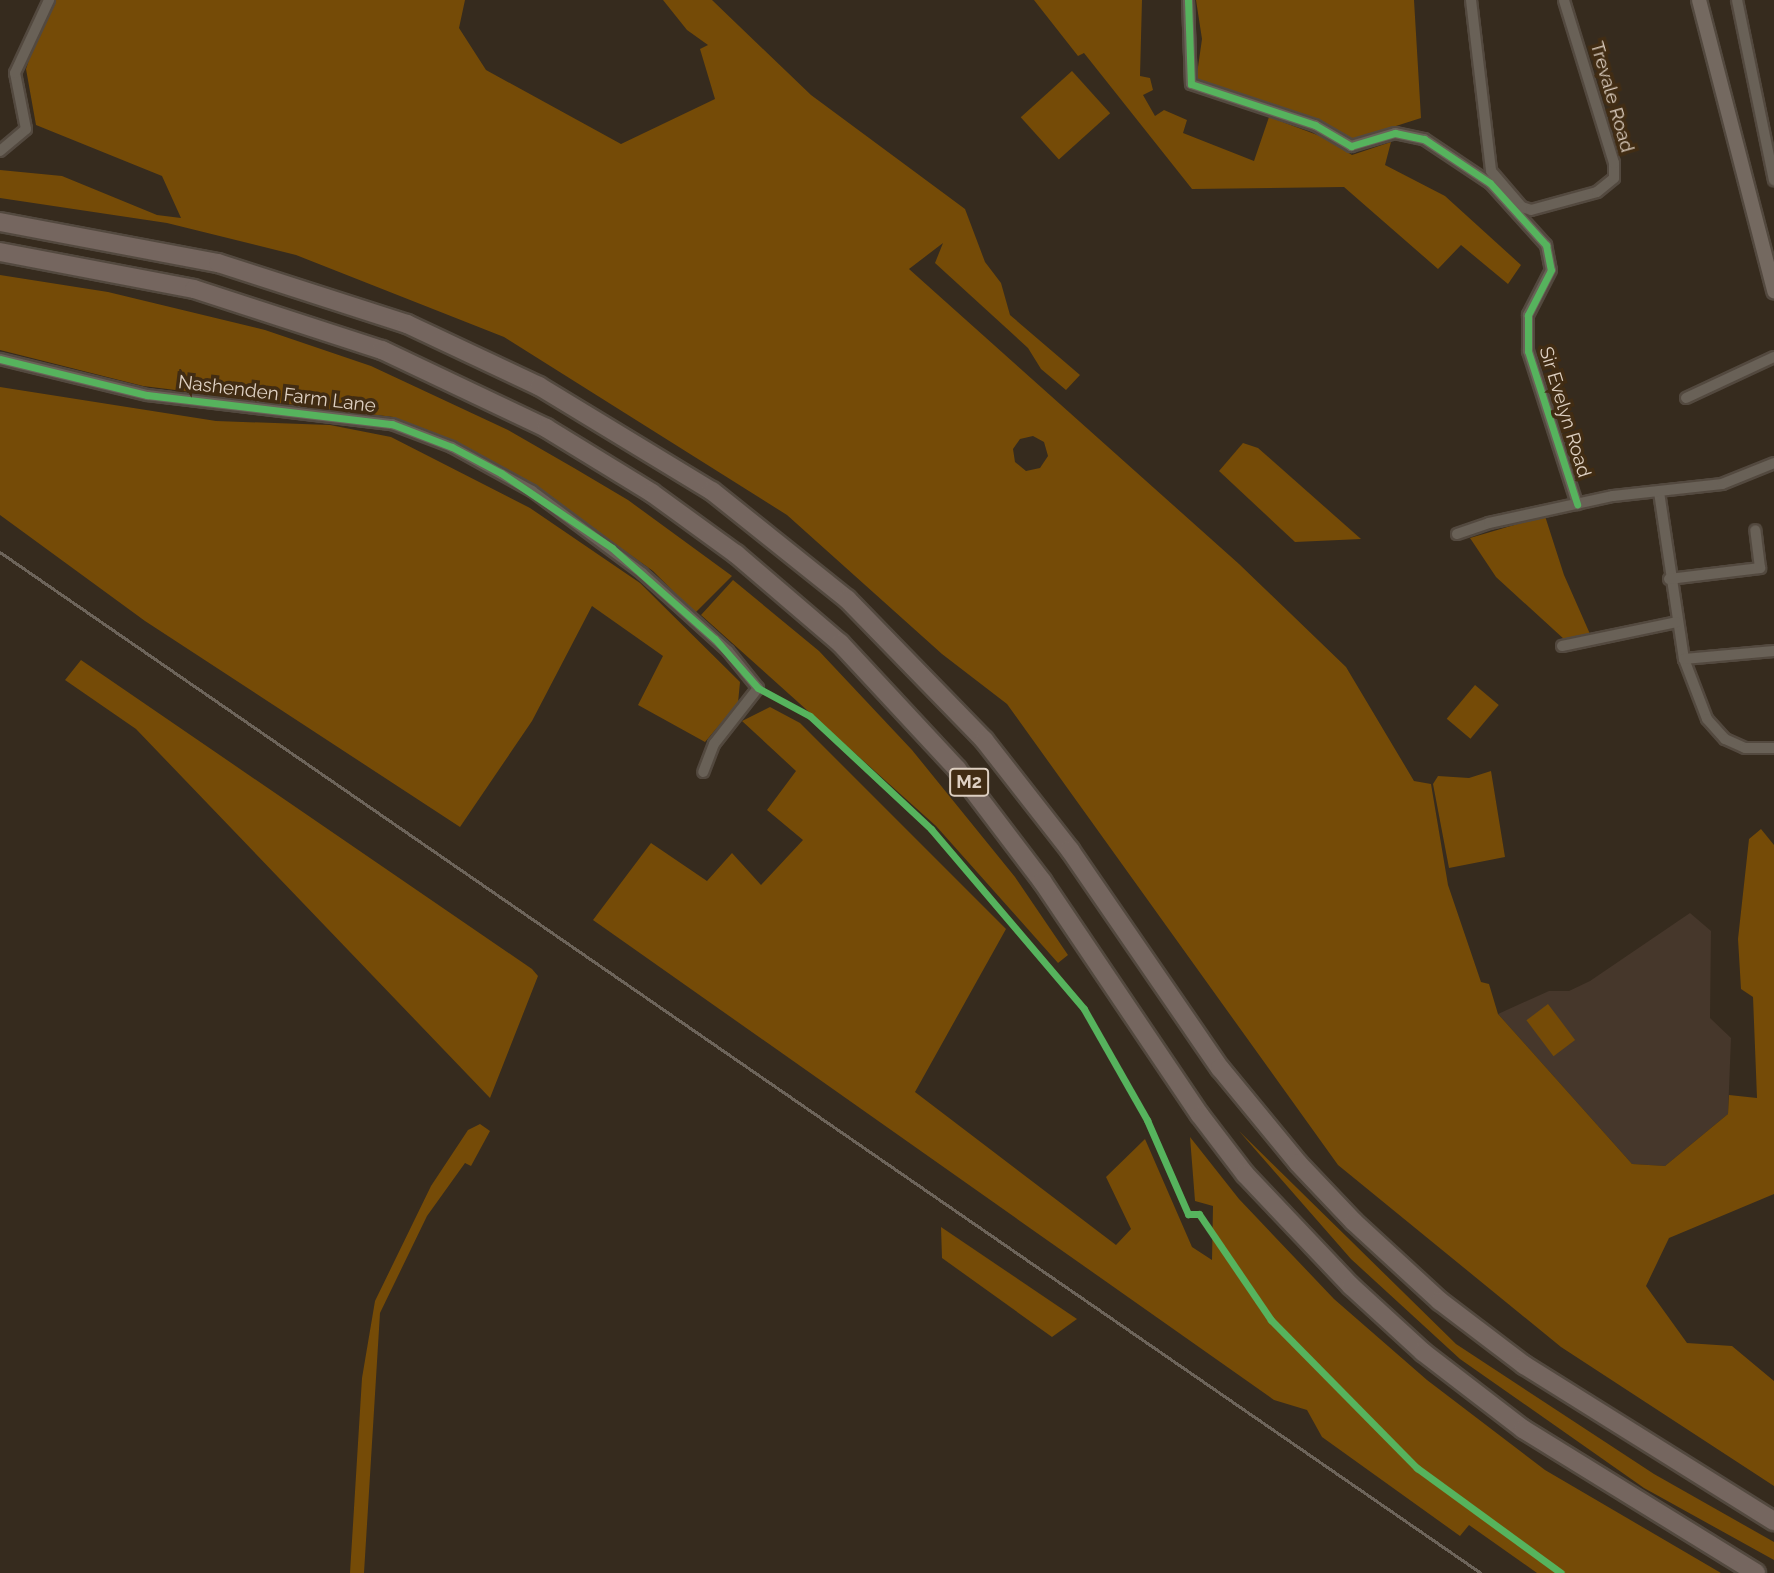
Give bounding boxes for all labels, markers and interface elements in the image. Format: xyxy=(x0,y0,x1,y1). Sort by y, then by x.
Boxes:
street label: Trevale Road xyxy=(1585,39,1639,155)
street label: Sir Evelyn Road xyxy=(1534,344,1596,480)
street label: Nashenden Farm Lane xyxy=(177,371,377,417)
road number: M2 xyxy=(948,768,990,796)

